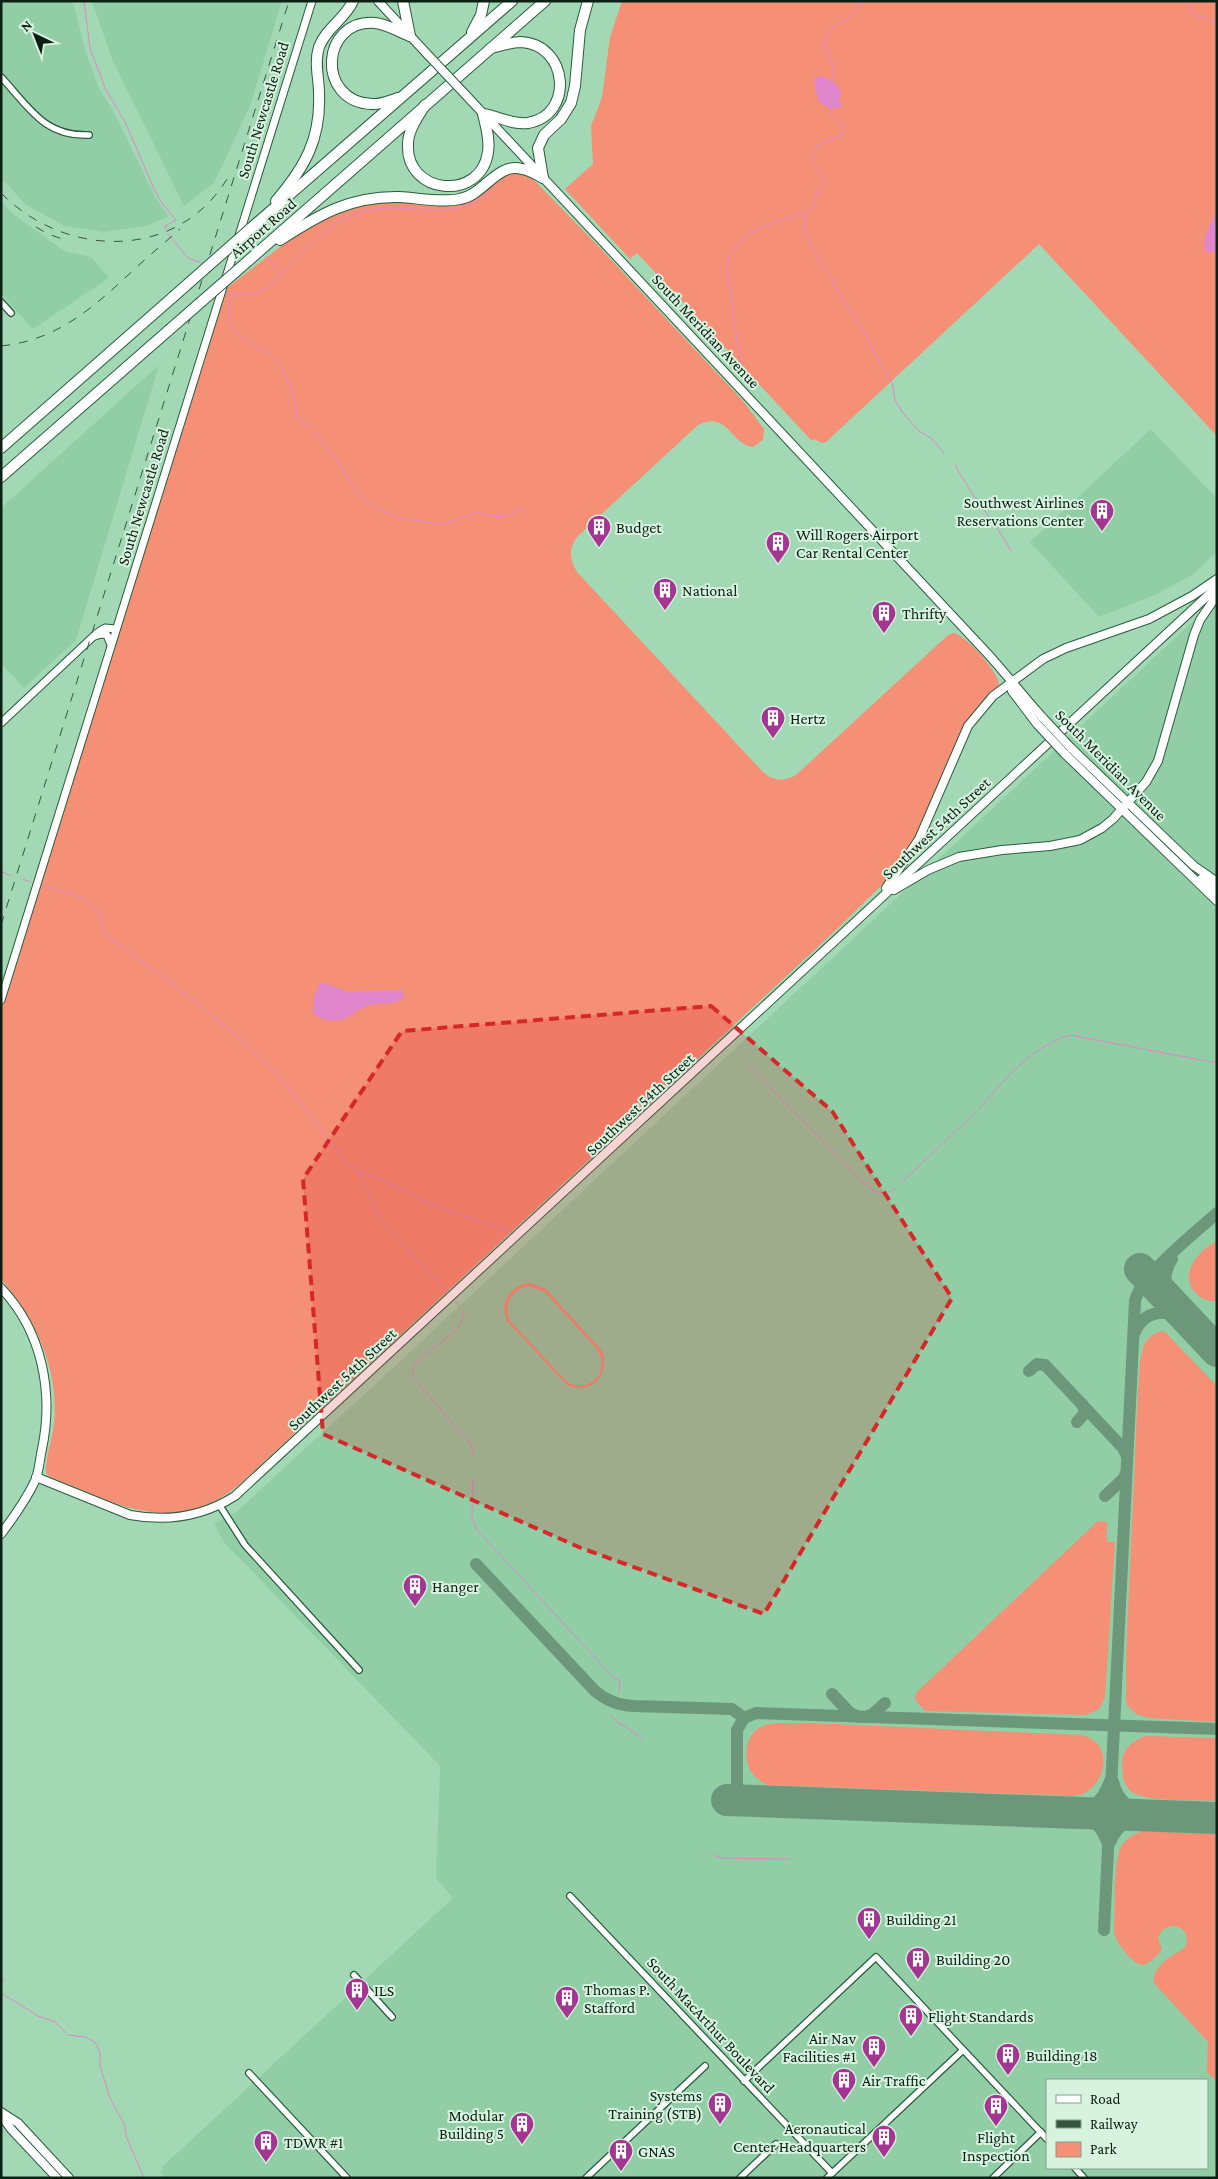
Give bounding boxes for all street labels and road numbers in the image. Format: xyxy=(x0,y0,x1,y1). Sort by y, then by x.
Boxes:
street label: South Newcastle Road xyxy=(234,39,292,180)
street label: Airport Road xyxy=(227,194,301,262)
street label: South Meridian Avenue xyxy=(649,270,763,392)
street label: South Newcastle Road xyxy=(114,426,172,567)
street label: South Meridian Avenue xyxy=(1052,706,1170,824)
street label: Southwest 54th Street xyxy=(879,773,994,882)
street label: Southwest 54th Street xyxy=(583,1049,698,1158)
street label: Southwest 54th Street xyxy=(285,1324,400,1433)
street label: South MacArthur Boulevard xyxy=(644,1954,779,2097)

